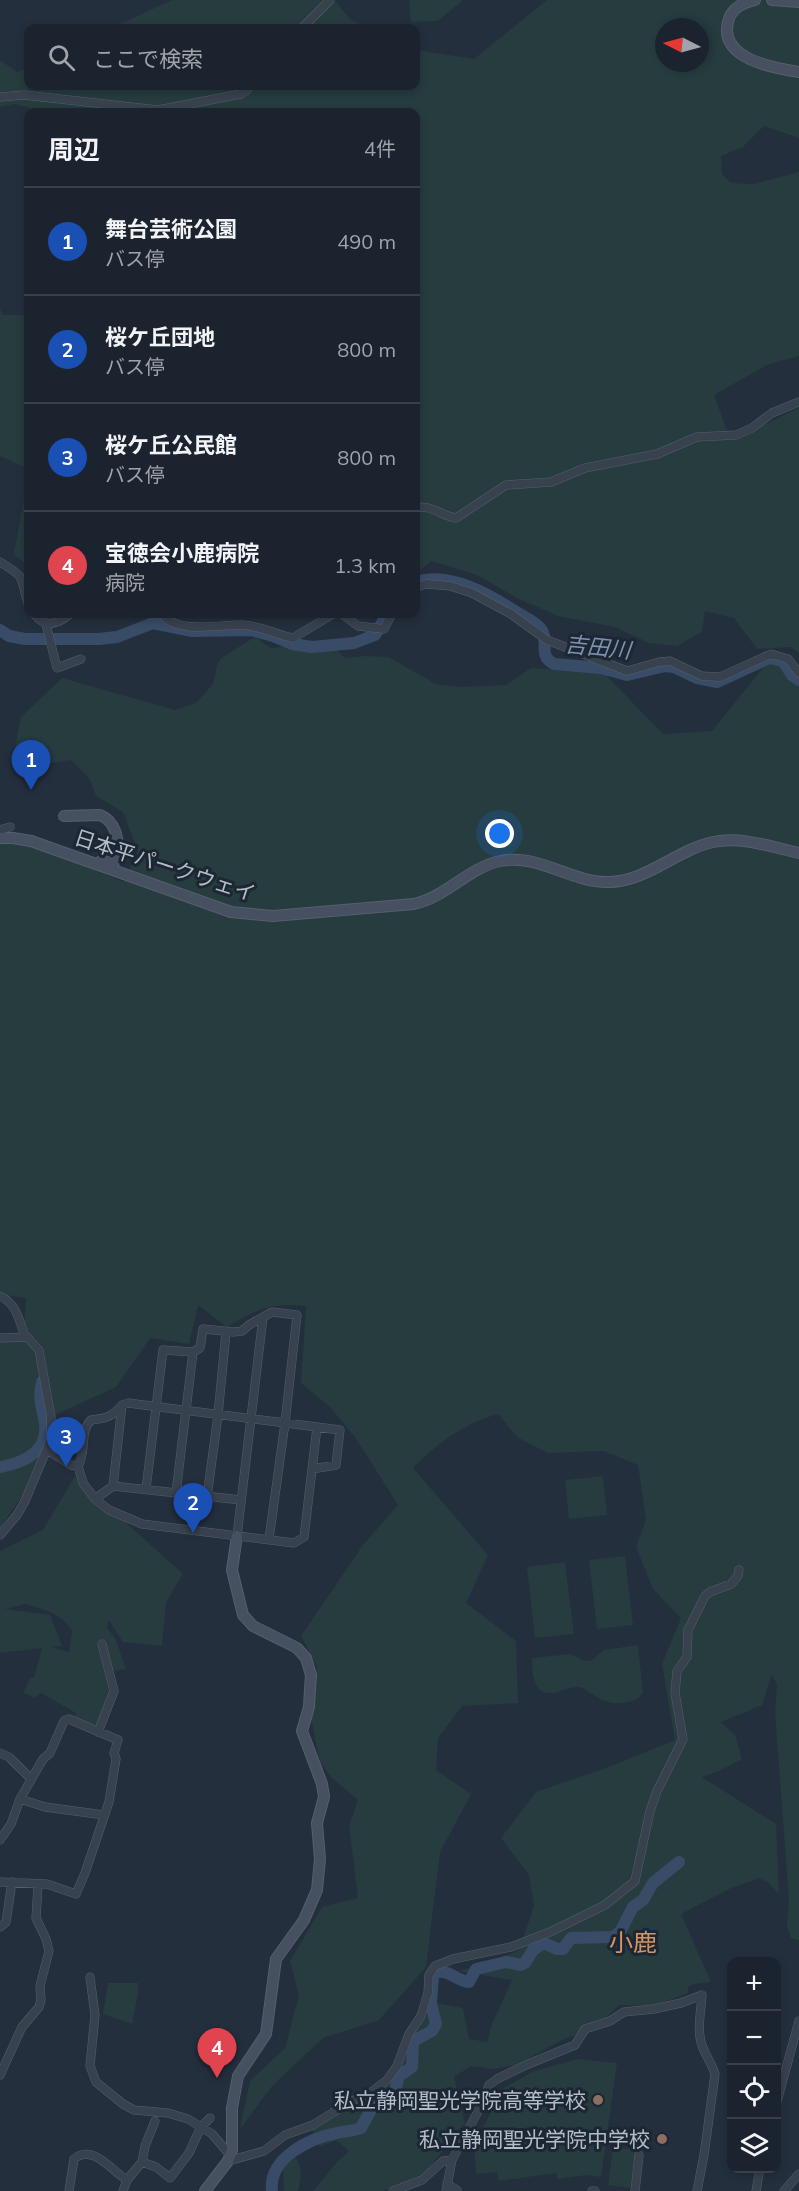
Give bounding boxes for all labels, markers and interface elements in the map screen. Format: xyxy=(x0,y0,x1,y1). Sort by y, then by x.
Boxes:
north arrow xyxy=(655,18,709,72)
search box xyxy=(24,24,420,90)
icon: search xyxy=(45,41,78,74)
text: ここで検索 xyxy=(93,45,203,73)
text: 周辺 xyxy=(48,133,100,166)
text: 4件 xyxy=(364,136,396,161)
text: 舞台芸術公園 xyxy=(105,215,237,243)
text: 1 xyxy=(62,229,74,254)
text: 490 m xyxy=(337,229,396,254)
text: バス停 xyxy=(105,246,165,271)
text: 桜ケ丘団地 xyxy=(105,323,215,351)
text: 2 xyxy=(62,337,74,362)
text: 800 m xyxy=(337,337,396,362)
text: バス停 xyxy=(105,354,165,379)
text: 桜ケ丘公民館 xyxy=(105,431,237,459)
text: 3 xyxy=(62,445,74,470)
text: 800 m xyxy=(337,445,396,470)
text: バス停 xyxy=(105,462,165,487)
text: 宝徳会小鹿病院 xyxy=(105,539,259,567)
text: 4 xyxy=(62,553,74,578)
text: 1.3 km xyxy=(334,553,396,578)
text: 病院 xyxy=(105,570,145,595)
water label: 吉田川 xyxy=(564,630,634,665)
pin: 1 xyxy=(12,740,51,790)
your location xyxy=(485,819,514,848)
street label: 日本平パークウェイ xyxy=(71,823,259,907)
pin: 3 xyxy=(46,1418,86,1467)
pin: 2 xyxy=(174,1484,212,1533)
district label: 小鹿 xyxy=(609,1927,657,1957)
map controls xyxy=(727,1957,781,2173)
button: + xyxy=(727,1957,781,2011)
button: − xyxy=(727,2011,781,2065)
pin: 4 xyxy=(198,2028,236,2078)
button: locate xyxy=(727,2065,781,2119)
place label: 私立静岡聖光学院高等学校 xyxy=(334,2087,586,2113)
marker: 私立静岡聖光学院高等学校 xyxy=(591,2093,605,2107)
button: layers xyxy=(727,2119,781,2173)
place label: 私立静岡聖光学院中学校 xyxy=(419,2126,650,2152)
marker: 私立静岡聖光学院中学校 xyxy=(655,2132,669,2146)

